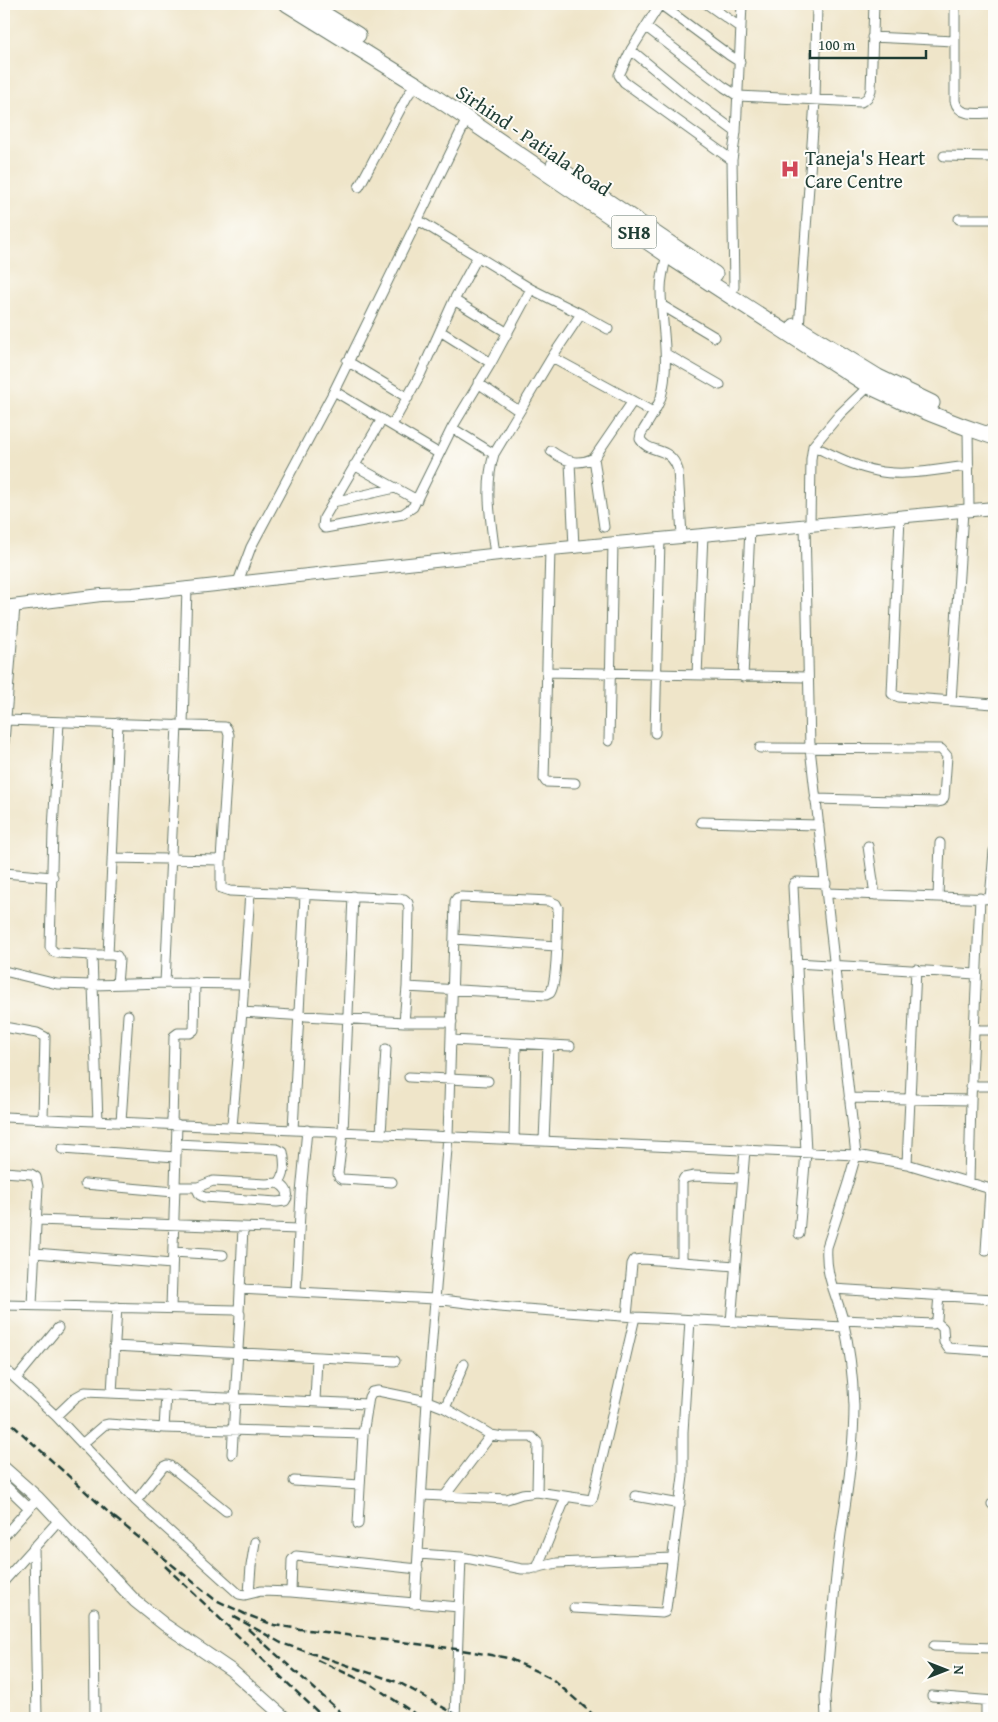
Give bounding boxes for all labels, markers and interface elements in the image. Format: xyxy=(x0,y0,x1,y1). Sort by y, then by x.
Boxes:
scale bar xyxy=(810,28,927,60)
text: 100 m xyxy=(818,34,856,55)
street label: Sirhind - Patiala Road xyxy=(451,77,618,203)
place label: Taneja's Heart Care Centre xyxy=(805,143,925,195)
hospital icon: Taneja's Heart Care Centre xyxy=(779,158,801,180)
road number: SH8 xyxy=(612,216,656,248)
north arrow xyxy=(920,1644,970,1694)
text: N xyxy=(949,1665,969,1675)

